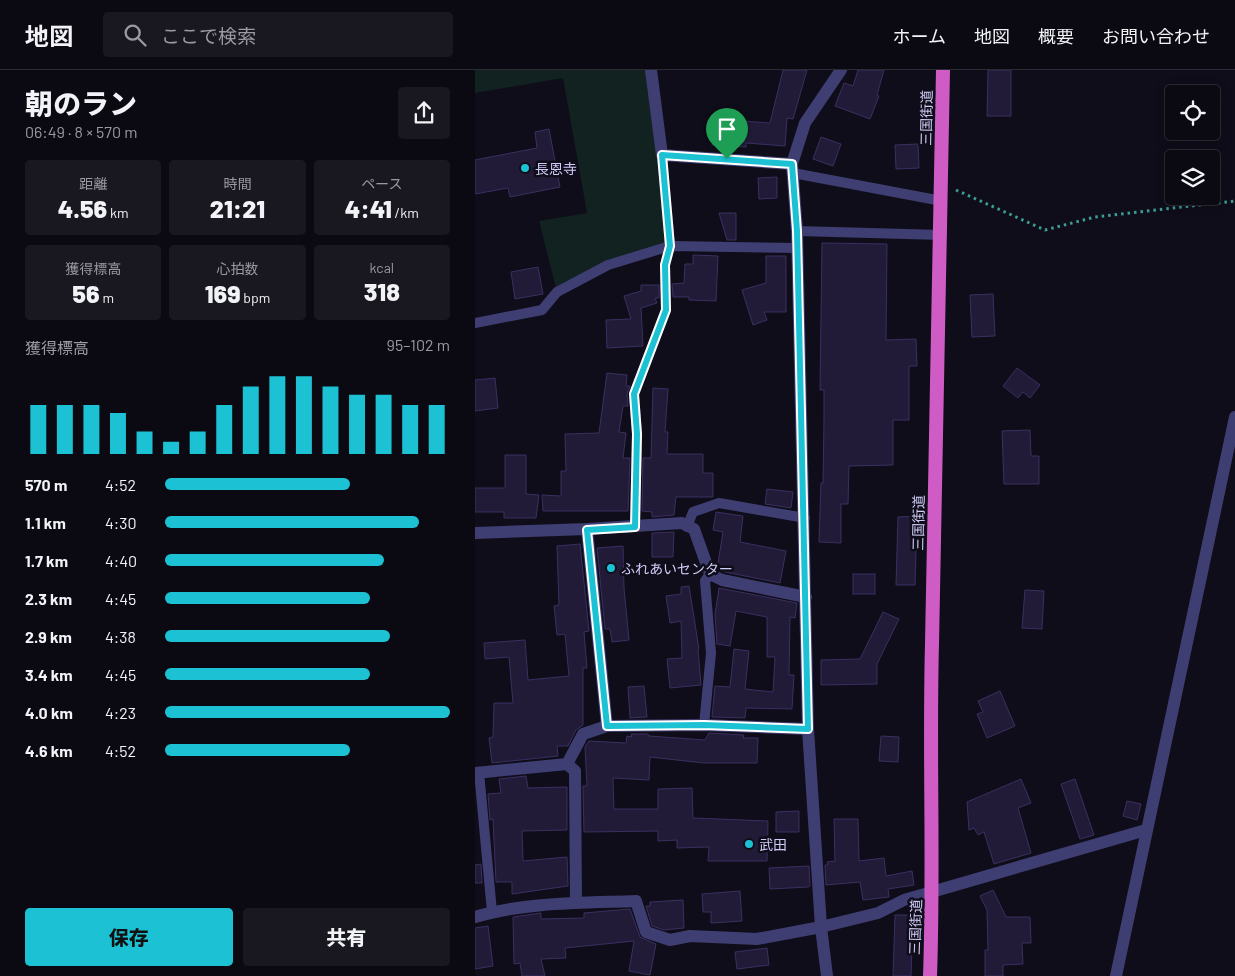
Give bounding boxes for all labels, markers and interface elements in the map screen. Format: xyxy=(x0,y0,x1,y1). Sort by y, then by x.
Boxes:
search box xyxy=(103,12,453,57)
text: 地図 xyxy=(25,21,73,50)
icon: search xyxy=(121,21,149,49)
text: ここで検索 xyxy=(161,24,256,47)
text: ホーム xyxy=(893,25,946,47)
text: 地図 xyxy=(974,25,1010,47)
text: 概要 xyxy=(1038,25,1074,47)
text: お問い合わせ xyxy=(1102,25,1210,47)
map controls xyxy=(1165,85,1220,205)
button: locate xyxy=(1165,85,1220,140)
text: 朝のラン xyxy=(25,86,137,120)
button: share xyxy=(398,87,450,139)
street label: 三国街道 xyxy=(917,90,935,146)
pin xyxy=(706,108,748,159)
icon: arrive xyxy=(713,115,741,143)
text: 06:49 · 8 × 570 m xyxy=(25,122,137,141)
button: layers xyxy=(1165,150,1220,205)
place label: 長恩寺 xyxy=(535,160,577,177)
marker: 長恩寺 xyxy=(519,162,531,174)
text: 距離 xyxy=(79,175,107,192)
text: 時間 xyxy=(223,175,251,192)
text: ペース xyxy=(361,175,402,192)
text: 4.56 xyxy=(58,193,107,223)
text: 21:21 xyxy=(210,193,265,223)
text: 4:41 xyxy=(345,193,392,223)
text: km xyxy=(107,204,129,221)
text: /km xyxy=(392,204,419,221)
text: kcal xyxy=(370,259,394,276)
text: 獲得標高 xyxy=(65,260,121,277)
text: 心拍数 xyxy=(216,260,258,277)
text: 318 xyxy=(364,276,400,306)
text: 56 xyxy=(72,278,100,308)
text: 169 xyxy=(205,278,241,308)
text: m xyxy=(100,289,114,306)
text: bpm xyxy=(241,289,270,306)
text: 95–102 m xyxy=(387,335,450,354)
text: 獲得標高 xyxy=(25,338,89,357)
text: 570 m xyxy=(25,475,67,494)
text: 4:52 xyxy=(105,475,136,494)
street label: 三国街道 xyxy=(909,495,927,551)
text: 1.1 km xyxy=(25,513,66,532)
text: 4:30 xyxy=(105,513,137,532)
text: 1.7 km xyxy=(25,551,68,570)
text: 4:40 xyxy=(105,551,137,570)
place label: ふれあいセンター xyxy=(621,560,733,577)
marker: ふれあいセンター xyxy=(605,562,617,574)
text: 2.3 km xyxy=(25,589,72,608)
text: 4:45 xyxy=(105,589,136,608)
text: 2.9 km xyxy=(25,627,72,646)
text: 4:38 xyxy=(105,627,136,646)
text: 3.4 km xyxy=(25,665,73,684)
text: 4:45 xyxy=(105,665,136,684)
text: 4.0 km xyxy=(25,703,73,722)
text: 4:23 xyxy=(105,703,136,722)
text: 4.6 km xyxy=(25,741,73,760)
text: 4:52 xyxy=(105,741,136,760)
place label: 武田 xyxy=(759,836,787,853)
marker: 武田 xyxy=(743,838,755,850)
street label: 三国街道 xyxy=(906,899,924,955)
button: 保存 xyxy=(25,908,233,966)
button: 共有 xyxy=(243,908,450,966)

